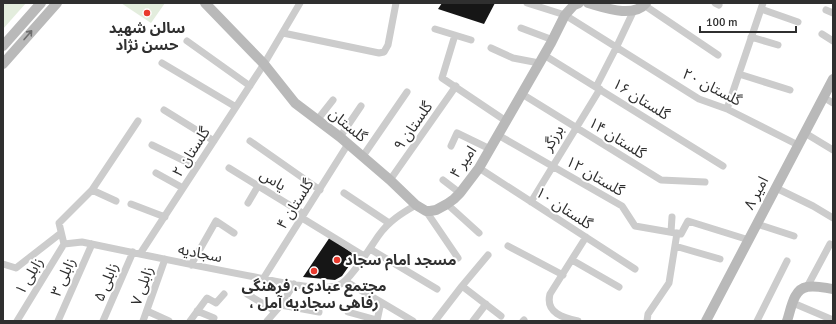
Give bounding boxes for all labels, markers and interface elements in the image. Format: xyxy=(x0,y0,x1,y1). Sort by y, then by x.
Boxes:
marker: سالن شهید حسن نژاد xyxy=(142,8,152,18)
scale bar xyxy=(700,8,796,34)
text: 100 m xyxy=(706,15,738,30)
place label: سالن شهید حسن نژاد xyxy=(109,19,185,54)
one-way arrow xyxy=(24,29,33,40)
street label: گلستان ۲۰ xyxy=(679,64,745,110)
street label: گلستان ۱۶ xyxy=(609,74,674,124)
street label: گلستان ۹ xyxy=(390,97,437,154)
street label: گلستان xyxy=(325,104,371,146)
street label: گلستان ۱۴ xyxy=(585,113,650,163)
street label: برزگر xyxy=(538,122,568,155)
street label: گلستان ۲ xyxy=(168,123,214,180)
street label: امیر ۴ xyxy=(446,143,480,181)
street label: گلستان ۱۲ xyxy=(563,152,628,200)
street label: یاس xyxy=(257,165,289,195)
street label: امیر ۸ xyxy=(740,173,772,213)
street label: گلستان ۴ xyxy=(273,175,318,232)
street label: گلستان ۱۰ xyxy=(532,183,596,233)
street label: سجادیه xyxy=(176,240,224,266)
place label: مسجد امام سجاد xyxy=(345,251,456,271)
street label: زابلی ۱ xyxy=(11,254,47,298)
street label: زابلی ۳ xyxy=(47,255,79,299)
marker: مسجد امام سجاد xyxy=(332,255,342,265)
street label: زابلی ۵ xyxy=(90,260,122,304)
street label: زابلی ۷ xyxy=(127,264,157,308)
marker: مجتمع عبادی ، فرهنگی ، رفاهی سجادیه آمل xyxy=(309,266,319,276)
place label: مجتمع عبادی ، فرهنگی ، رفاهی سجادیه آمل xyxy=(241,277,387,312)

